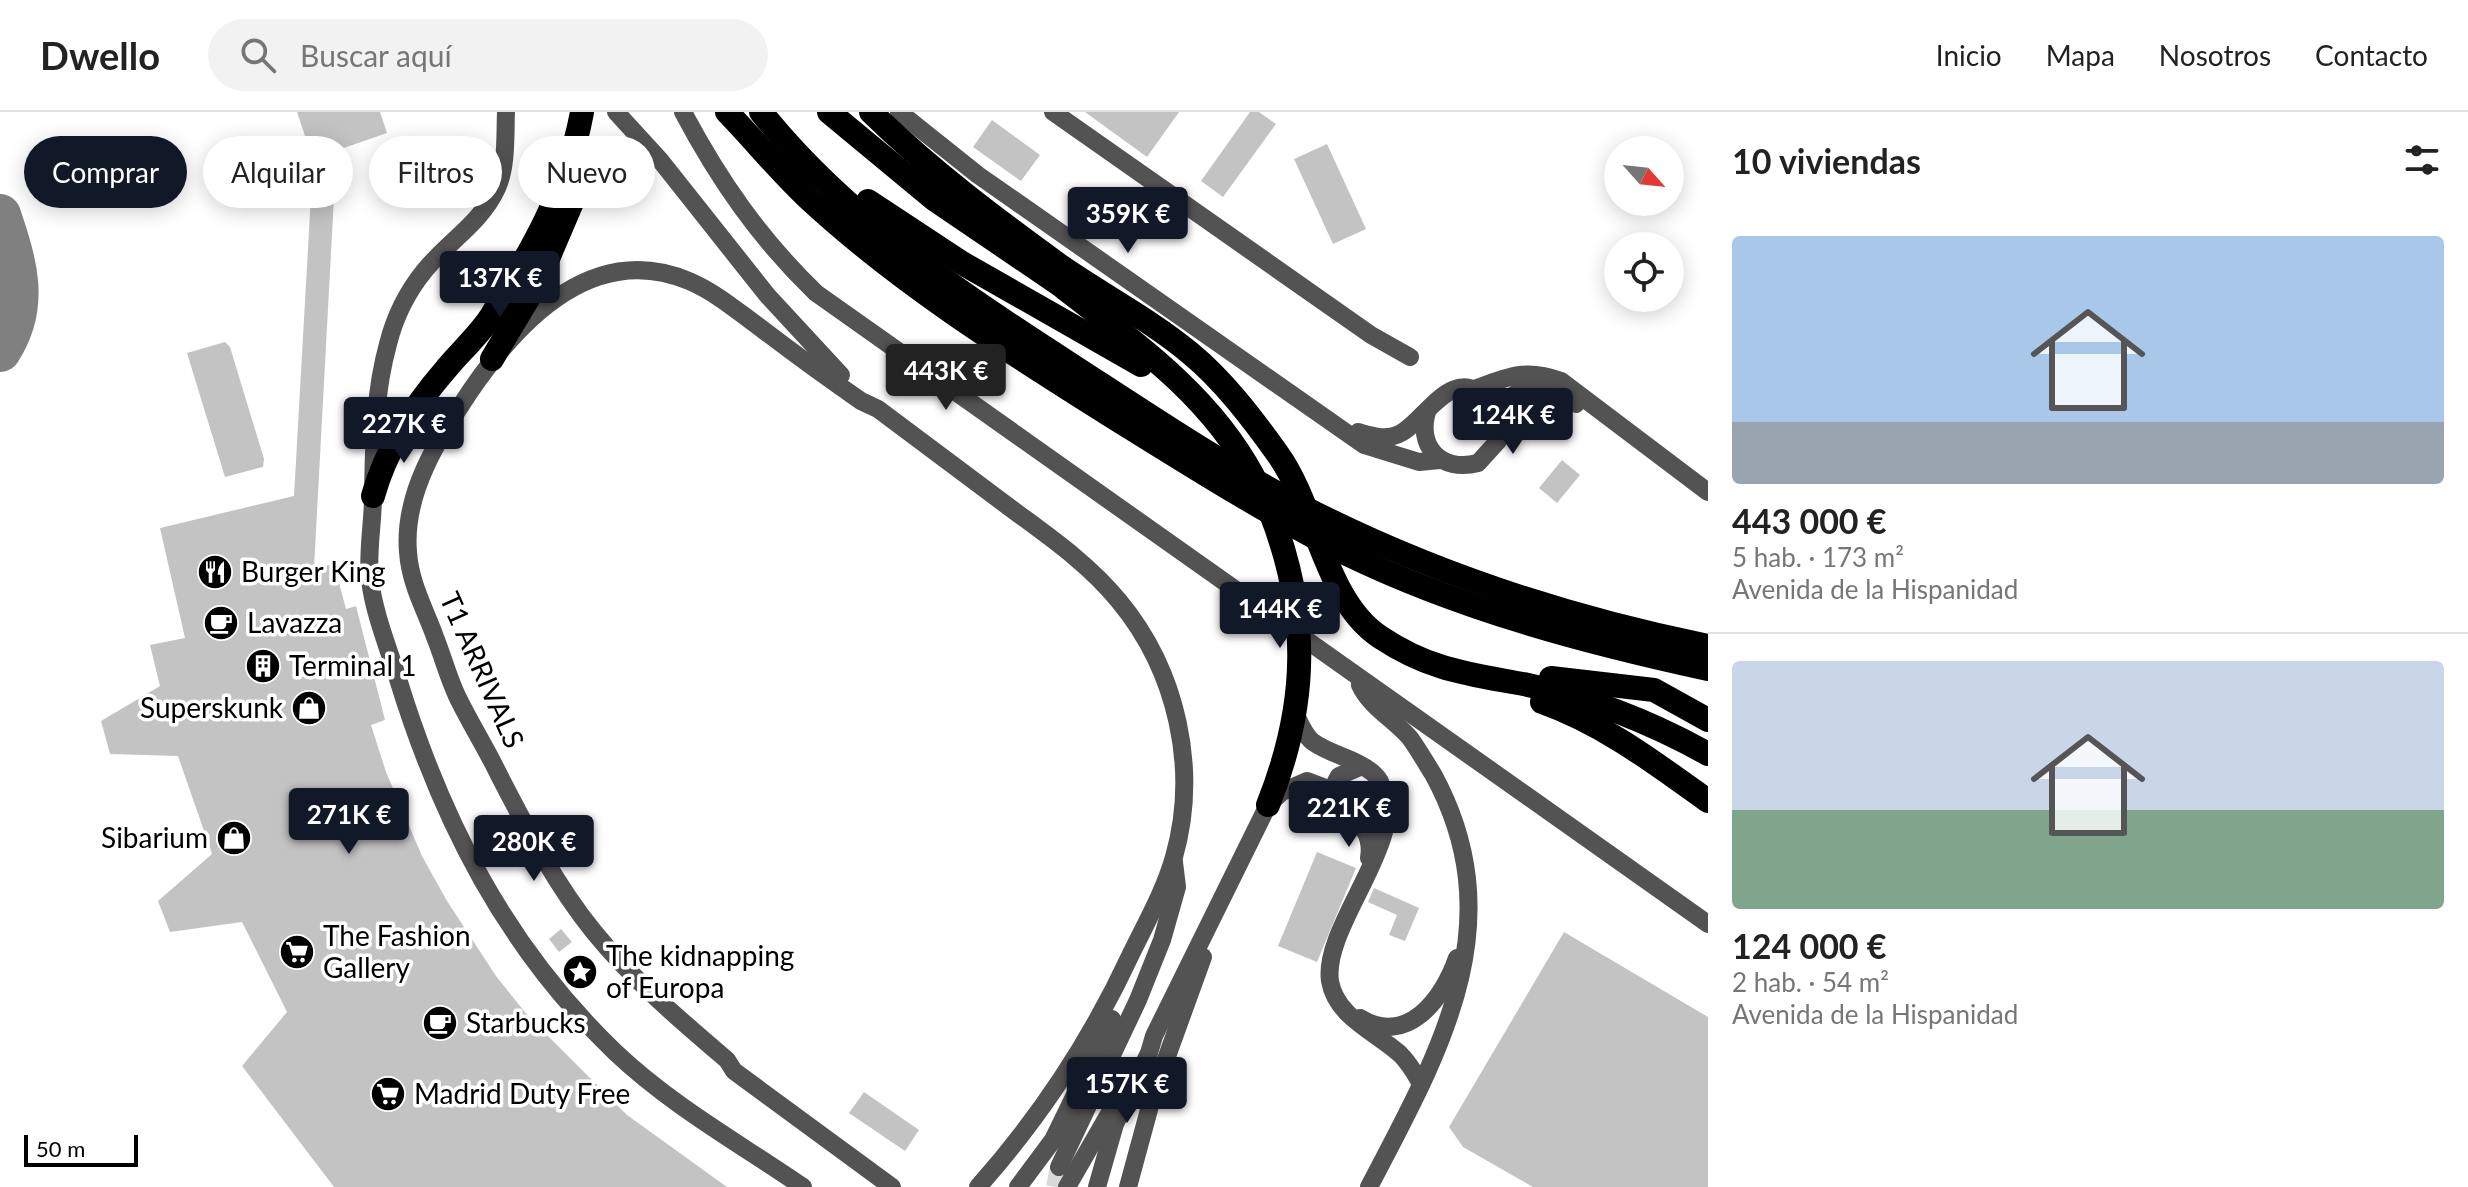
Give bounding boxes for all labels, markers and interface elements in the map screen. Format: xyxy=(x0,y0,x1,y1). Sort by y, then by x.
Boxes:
search box xyxy=(208,19,768,91)
text: Dwello xyxy=(40,32,160,78)
icon: search xyxy=(236,33,280,77)
text: Buscar aquí xyxy=(300,37,452,73)
text: Inicio xyxy=(1936,38,2002,72)
text: Mapa xyxy=(2046,38,2115,72)
text: Nosotros xyxy=(2159,38,2271,72)
text: Contacto xyxy=(2315,38,2428,72)
chip: Comprar xyxy=(24,136,187,208)
chip: Alquilar xyxy=(203,136,353,208)
chip: Filtros xyxy=(369,136,502,208)
chip: Nuevo xyxy=(518,136,655,208)
north arrow xyxy=(1604,136,1684,216)
map controls xyxy=(1604,136,1684,312)
icon: filters xyxy=(2400,138,2444,182)
text: 10 viviendas xyxy=(1732,140,1921,181)
pin: 359K € xyxy=(1063,187,1193,255)
text: 359K € xyxy=(1086,197,1170,229)
button: locate xyxy=(1604,232,1684,312)
pin: 137K € xyxy=(435,251,565,319)
text: 137K € xyxy=(458,261,542,293)
icon: home xyxy=(2016,288,2160,432)
pin: 443K € xyxy=(881,344,1011,412)
text: 443K € xyxy=(904,354,988,386)
pin: 124K € xyxy=(1448,388,1578,456)
pin: 227K € xyxy=(339,397,469,465)
text: 124K € xyxy=(1471,398,1555,430)
text: 227K € xyxy=(362,407,446,439)
text: 443 000 € xyxy=(1732,500,1887,541)
text: 5 hab. · 173 m² xyxy=(1732,541,1904,573)
restaurant icon: Burger King xyxy=(196,553,234,591)
place label: Burger King xyxy=(241,554,386,588)
text: Avenida de la Hispanidad xyxy=(1732,573,2018,605)
pin: 144K € xyxy=(1215,582,1345,650)
street label: T1 ARRIVALS xyxy=(433,586,532,753)
text: 144K € xyxy=(1238,592,1322,624)
cafe icon: Lavazza xyxy=(202,604,240,642)
place label: Lavazza xyxy=(247,605,342,639)
building icon: Terminal 1 xyxy=(244,647,282,685)
place label: Terminal 1 xyxy=(289,648,416,682)
shop icon: Superskunk xyxy=(290,689,328,727)
place label: Superskunk xyxy=(140,690,284,724)
icon: home xyxy=(2016,713,2160,857)
pin: 221K € xyxy=(1284,781,1414,849)
pin: 271K € xyxy=(284,788,414,856)
text: 221K € xyxy=(1307,791,1391,823)
text: 271K € xyxy=(307,798,391,830)
pin: 280K € xyxy=(469,815,599,883)
shop icon: Sibarium xyxy=(215,819,253,857)
place label: Sibarium xyxy=(101,820,208,854)
text: 280K € xyxy=(492,825,576,857)
place label: The Fashion Gallery xyxy=(323,918,471,984)
text: 124 000 € xyxy=(1732,925,1887,966)
supermarket icon: The Fashion Gallery xyxy=(278,933,316,971)
place label: The kidnapping of Europa xyxy=(606,938,794,1004)
place icon: The kidnapping of Europa xyxy=(561,953,599,991)
text: 2 hab. · 54 m² xyxy=(1732,966,1889,998)
text: Avenida de la Hispanidad xyxy=(1732,998,2018,1030)
cafe icon: Starbucks xyxy=(421,1004,459,1042)
place label: Starbucks xyxy=(466,1005,586,1039)
pin: 157K € xyxy=(1062,1057,1192,1125)
text: 157K € xyxy=(1085,1067,1169,1099)
supermarket icon: Madrid Duty Free xyxy=(369,1075,407,1113)
place label: Madrid Duty Free xyxy=(414,1076,630,1110)
scale bar xyxy=(24,1131,138,1167)
text: 50 m xyxy=(36,1135,85,1162)

